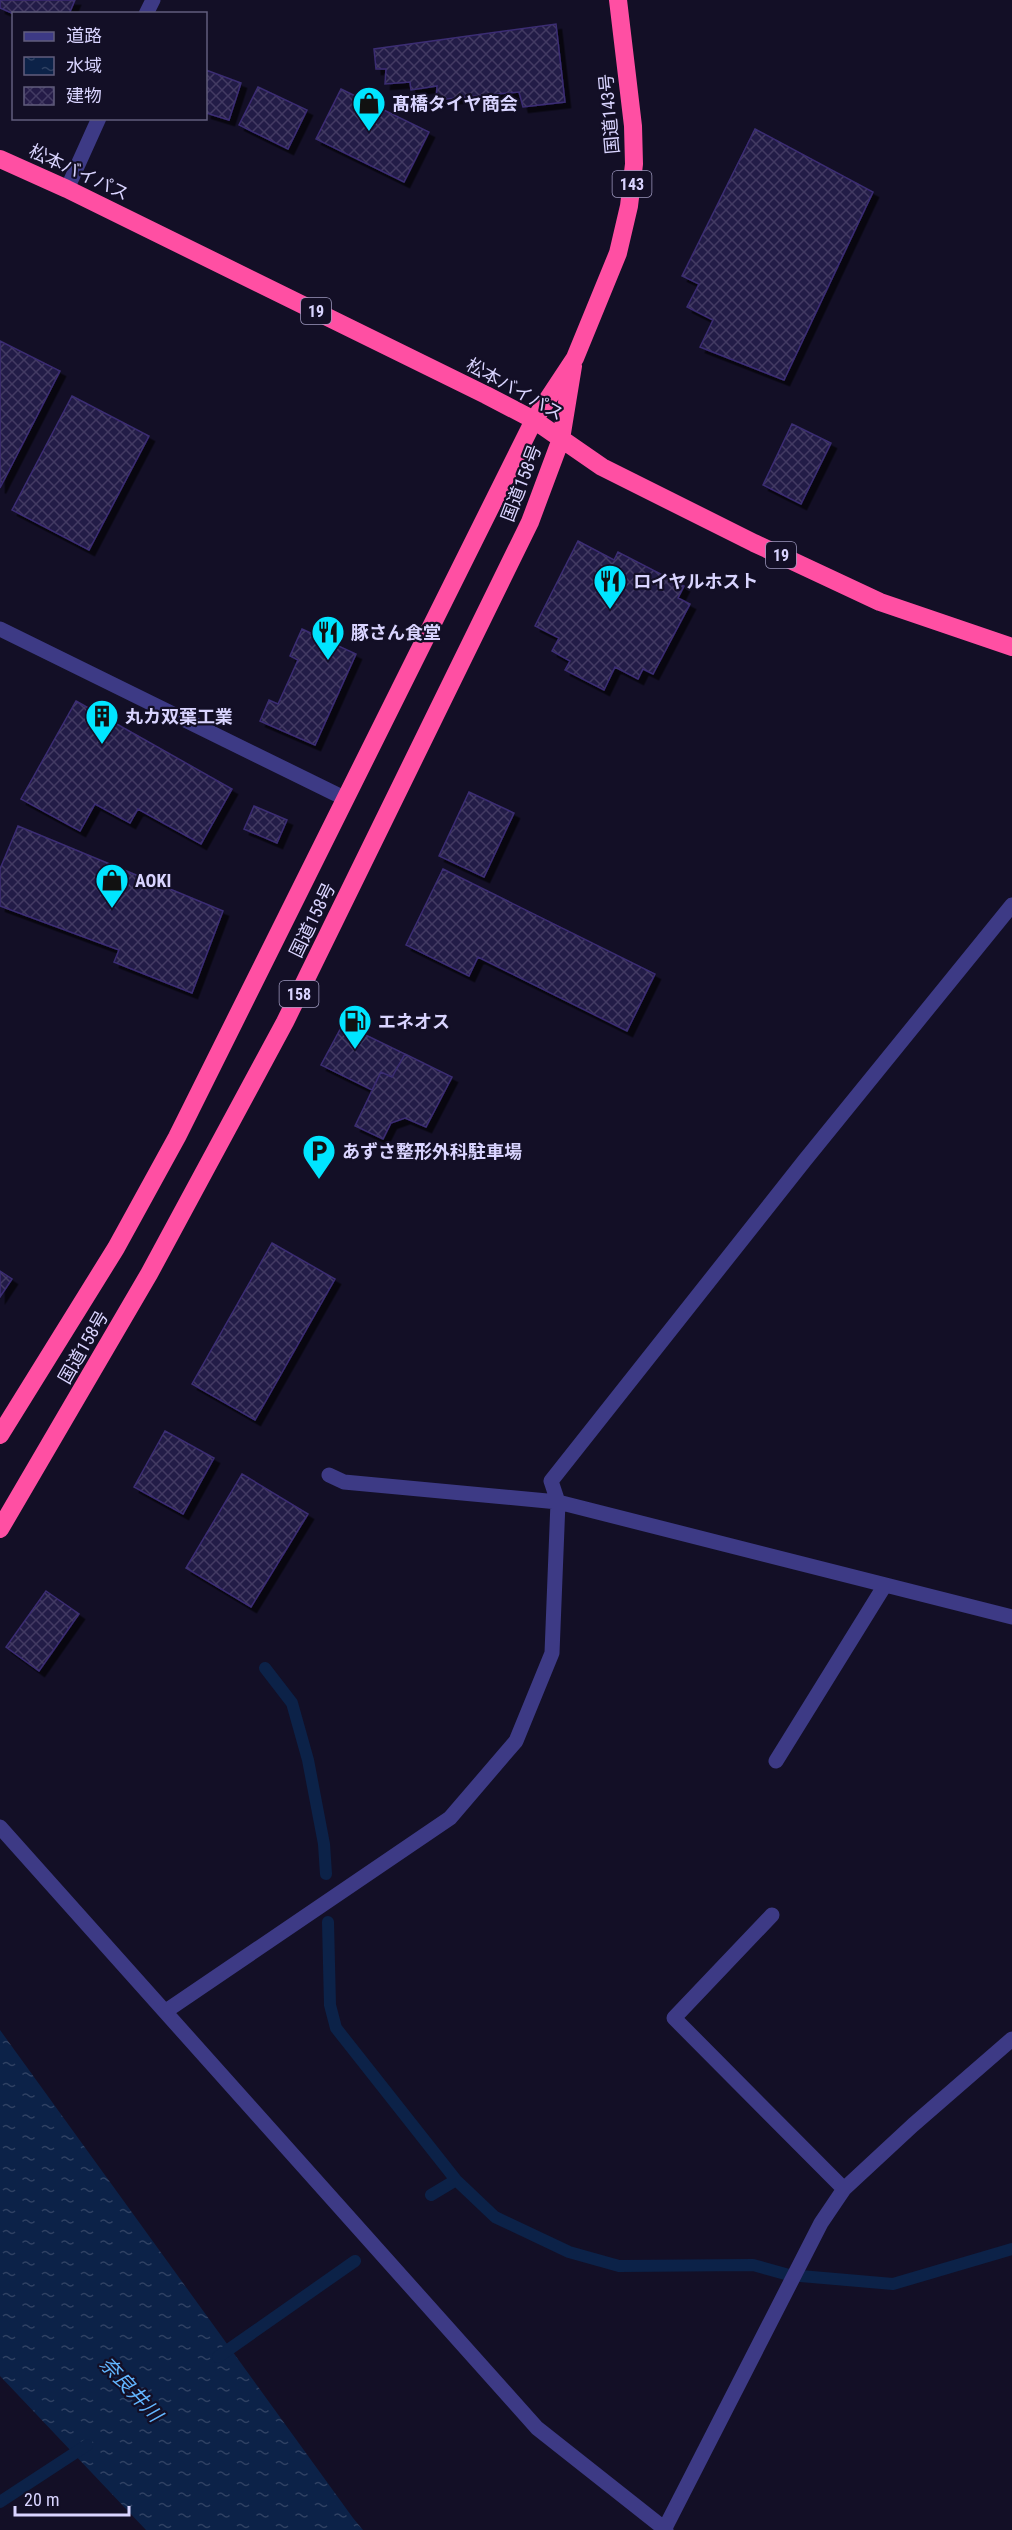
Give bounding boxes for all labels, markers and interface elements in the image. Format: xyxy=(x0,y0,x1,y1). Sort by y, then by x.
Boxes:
legend xyxy=(12,12,207,120)
text: 道路 xyxy=(66,25,102,46)
text: 水域 xyxy=(66,55,102,76)
street label: 国道143号 xyxy=(595,73,623,155)
text: 建物 xyxy=(66,85,102,106)
shop icon: 髙橋タイヤ商会 xyxy=(351,85,387,132)
place label: 髙橋タイヤ商会 xyxy=(392,93,517,114)
street label: 松本バイパス xyxy=(26,140,132,204)
road number: 143 xyxy=(612,171,652,197)
road number: 19 xyxy=(301,298,331,324)
street label: 松本バイパス xyxy=(463,354,567,424)
street label: 国道158号 xyxy=(497,442,545,524)
road number: 19 xyxy=(766,542,796,568)
restaurant icon: ロイヤルホスト xyxy=(592,563,628,610)
place label: ロイヤルホスト xyxy=(633,571,758,592)
restaurant icon: 豚さん食堂 xyxy=(310,614,346,661)
place label: 豚さん食堂 xyxy=(351,622,441,643)
building icon: 丸カ双葉工業 xyxy=(84,698,120,745)
place label: 丸カ双葉工業 xyxy=(125,706,233,727)
shop icon: AOKI xyxy=(94,862,130,909)
place label: AOKI xyxy=(135,870,171,891)
street label: 国道158号 xyxy=(285,879,339,961)
road number: 158 xyxy=(280,981,318,1007)
fuel station icon: エネオス xyxy=(337,1003,373,1050)
place label: エネオス xyxy=(378,1011,450,1032)
parking icon: あずさ整形外科駐車場 xyxy=(301,1133,337,1180)
place label: あずさ整形外科駐車場 xyxy=(342,1141,522,1162)
street label: 国道158号 xyxy=(54,1307,112,1387)
water label: 奈良井川 xyxy=(95,2352,168,2428)
scale bar xyxy=(15,2479,129,2517)
text: 20 m xyxy=(24,2489,59,2510)

